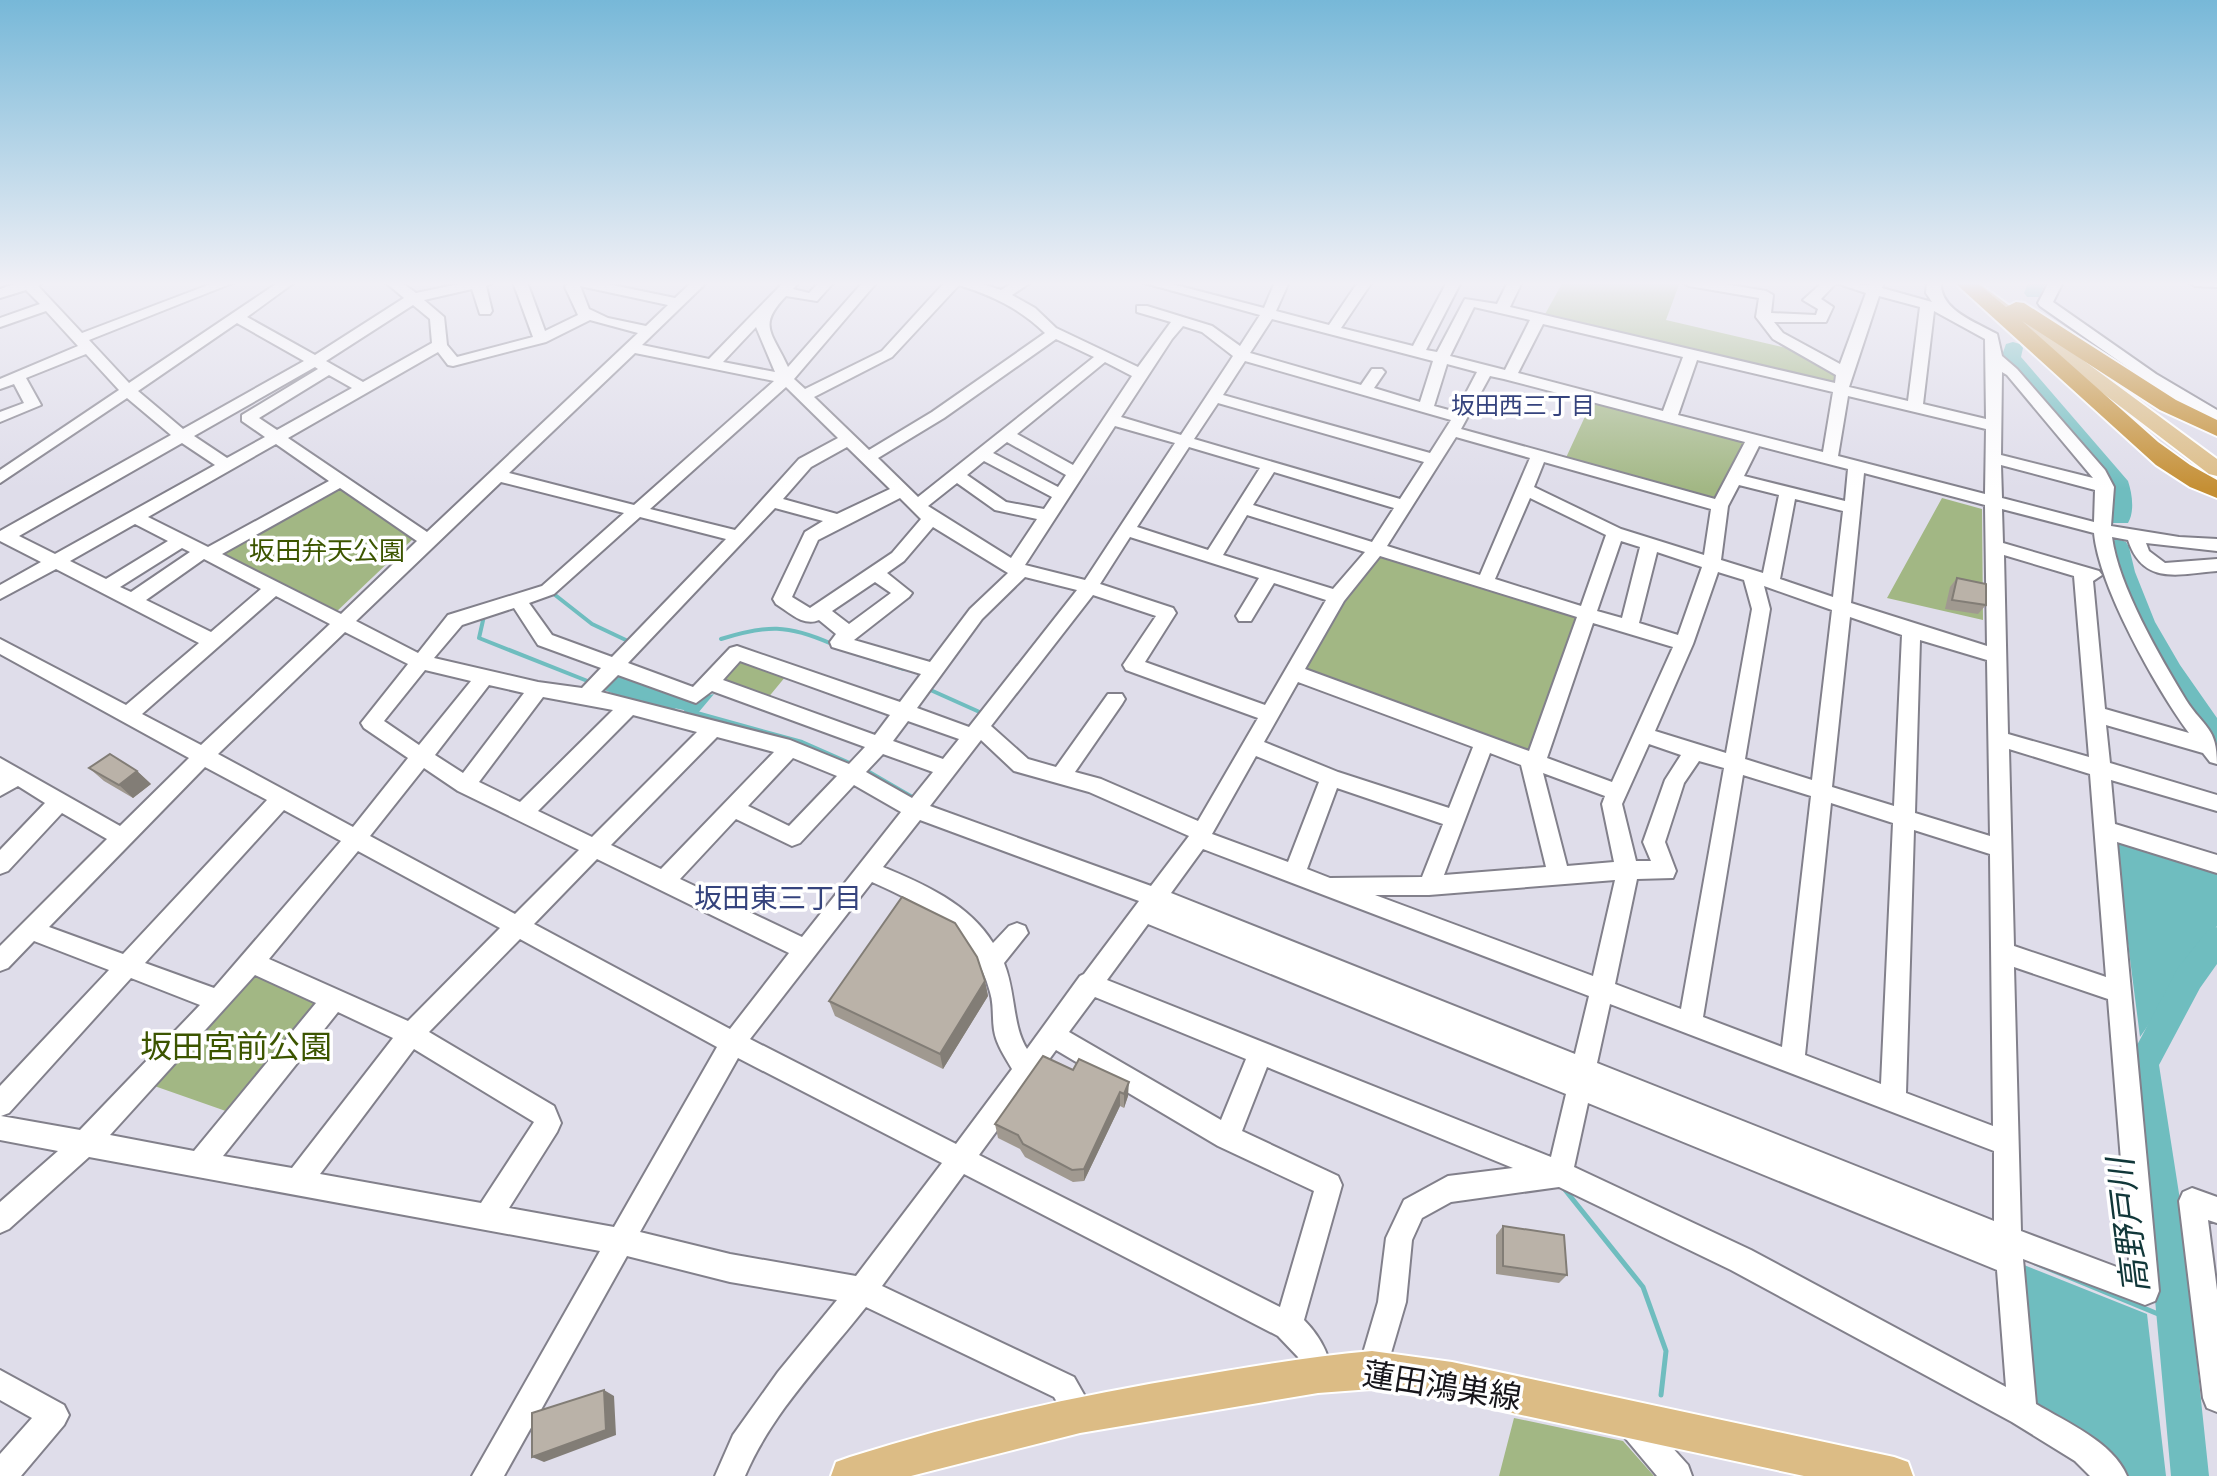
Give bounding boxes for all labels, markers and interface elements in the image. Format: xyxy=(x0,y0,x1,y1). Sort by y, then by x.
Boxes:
district label: 坂田西三丁目 xyxy=(1451,389,1595,424)
park label: 坂田弁天公園 xyxy=(249,533,405,570)
district label: 坂田東三丁目 xyxy=(694,879,862,919)
park label: 坂田宮前公園 xyxy=(140,1025,332,1071)
water label: 高野戸川 xyxy=(2097,1152,2162,1296)
street label: 蓮田鴻巣線 xyxy=(1359,1352,1524,1422)

